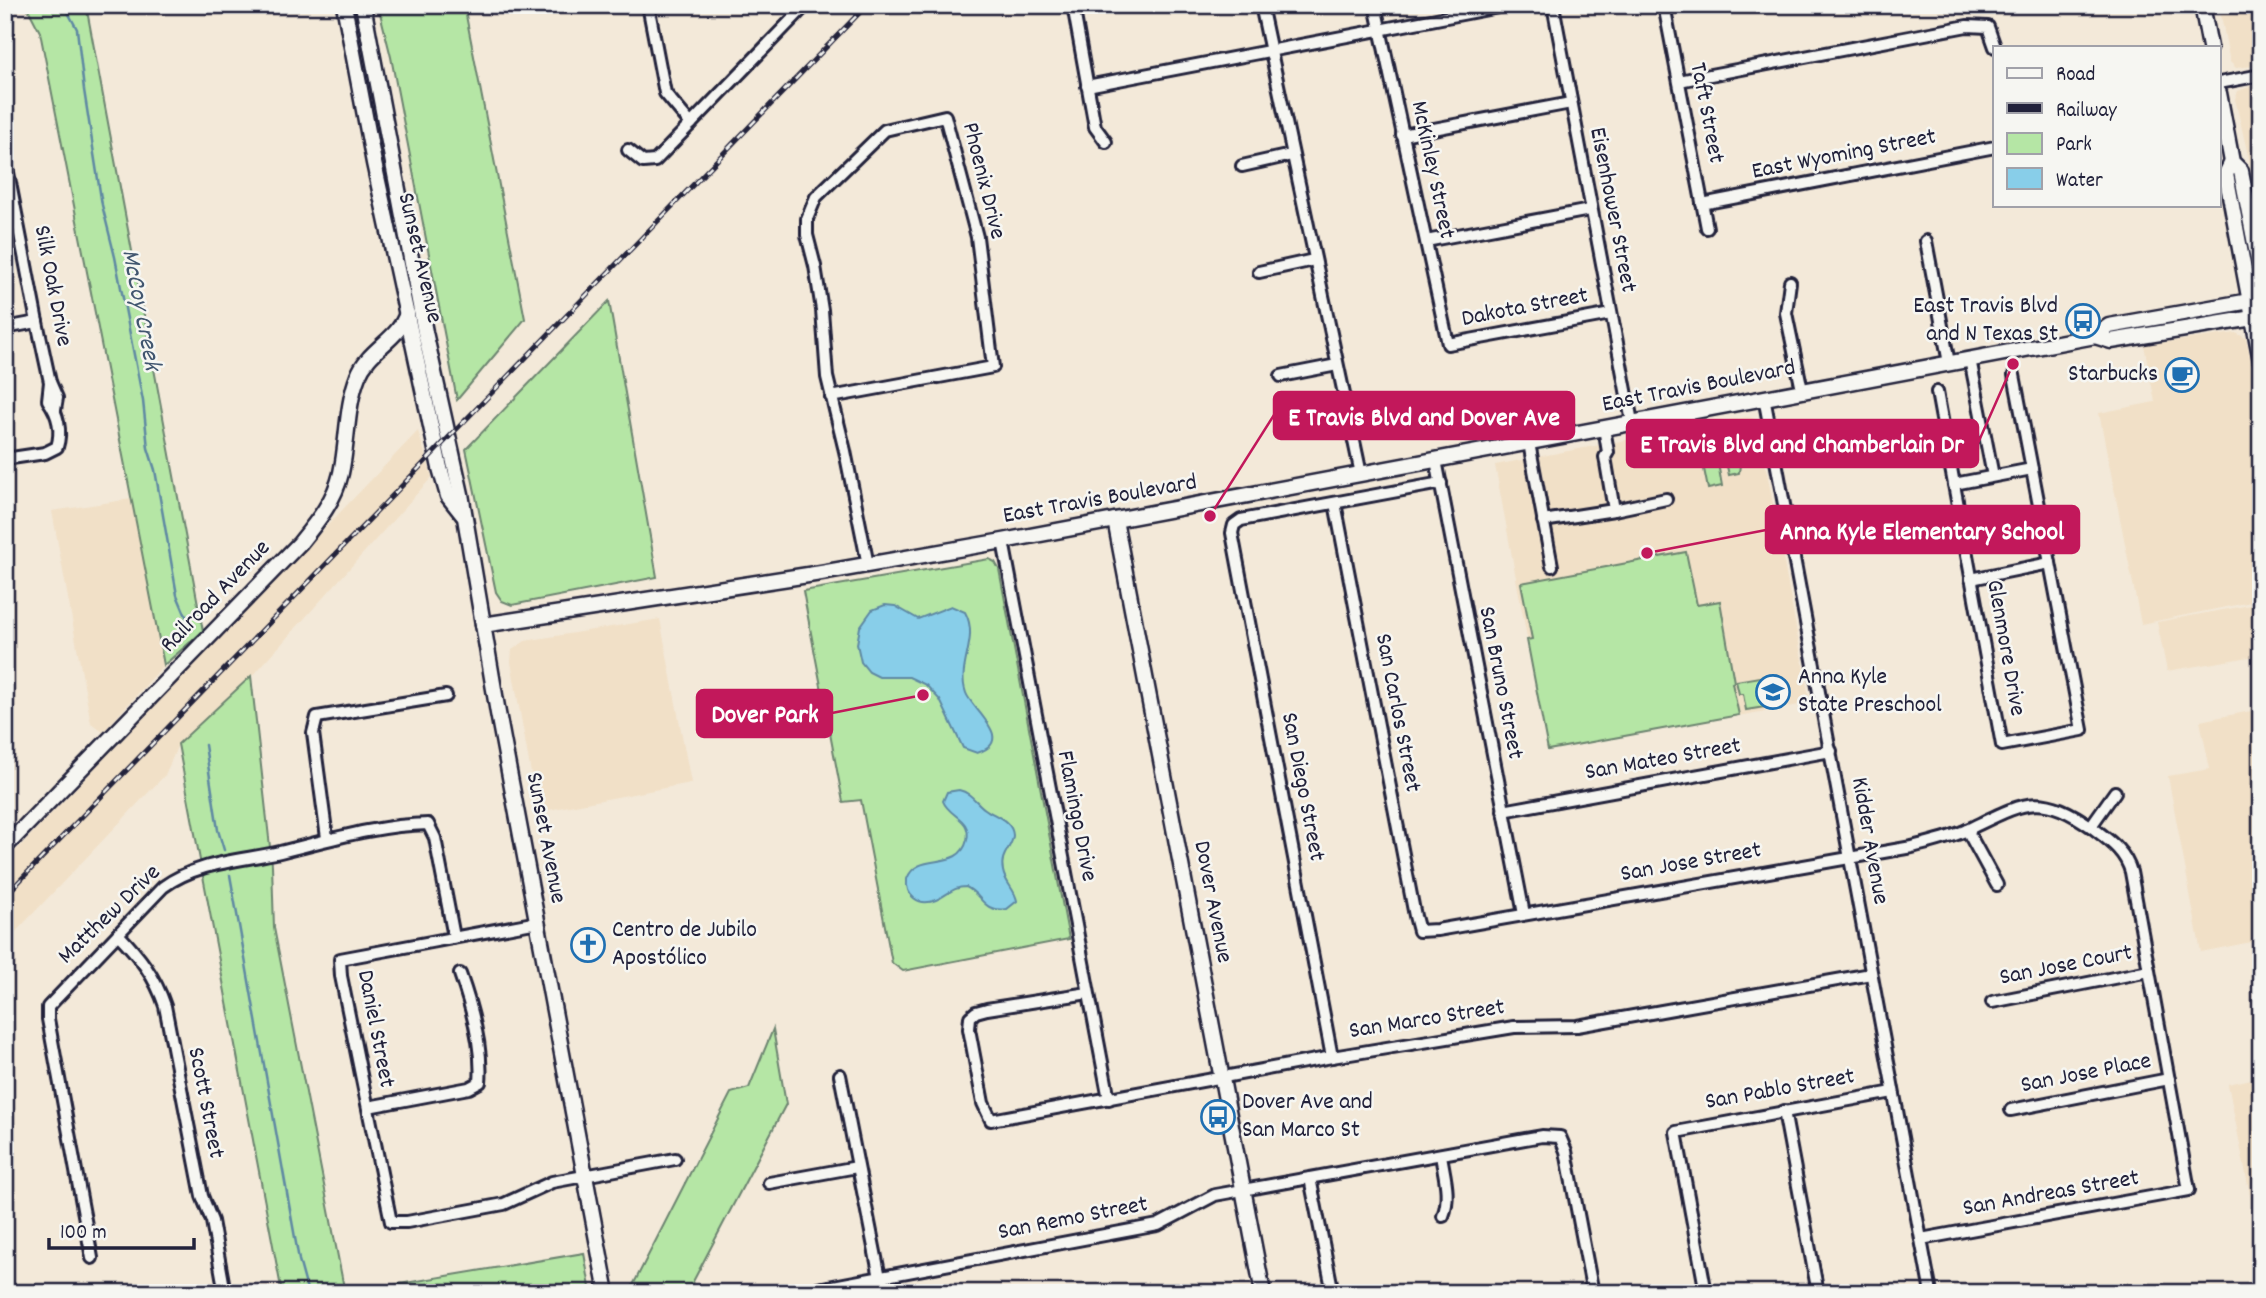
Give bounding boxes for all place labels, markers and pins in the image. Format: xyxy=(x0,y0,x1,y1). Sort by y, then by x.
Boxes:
place label: East Travis Blvd and N Texas St xyxy=(1913,290,2058,352)
bus stop icon: East Travis Blvd and N Texas St xyxy=(2064,302,2102,340)
cafe icon: Starbucks xyxy=(2163,356,2201,394)
place label: Starbucks xyxy=(2068,358,2158,392)
callout: E Travis Blvd and Dover Ave xyxy=(1274,392,1574,439)
callout: E Travis Blvd and Chamberlain Dr xyxy=(1627,420,1978,467)
callout: Anna Kyle Elementary School xyxy=(1766,506,2079,553)
place label: Anna Kyle State Preschool xyxy=(1798,661,1942,723)
school or university icon: Anna Kyle State Preschool xyxy=(1754,673,1792,711)
callout: Dover Park xyxy=(697,690,832,737)
place label: Centro de Jubilo Apostólico xyxy=(612,914,757,976)
church icon: Centro de Jubilo Apostólico xyxy=(569,926,607,964)
place label: Dover Ave and San Marco St xyxy=(1242,1086,1373,1148)
bus stop icon: Dover Ave and San Marco St xyxy=(1199,1098,1237,1136)

